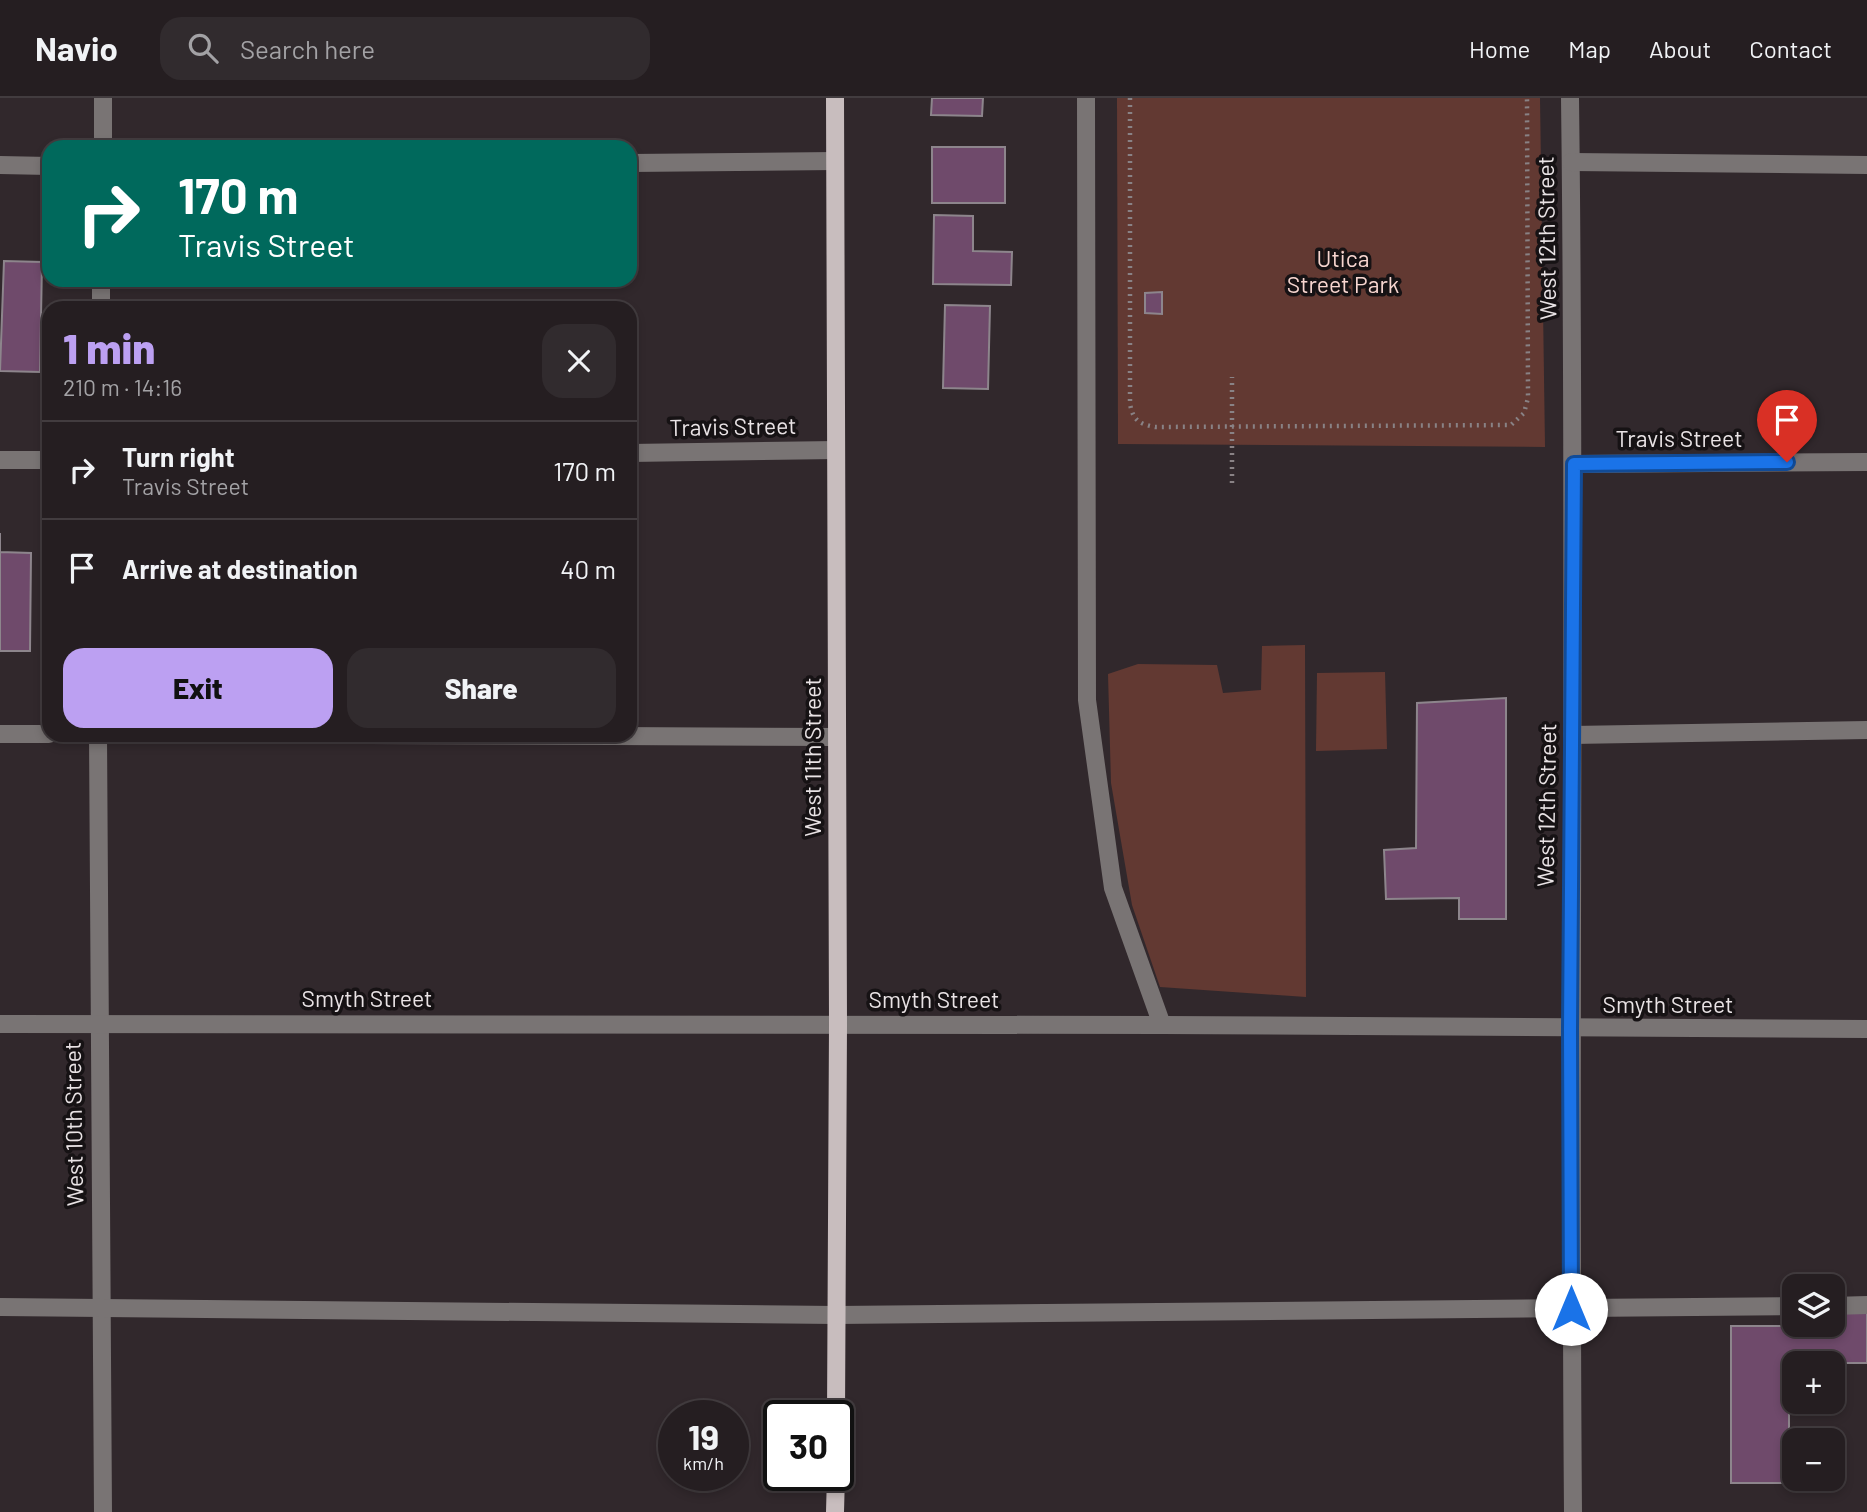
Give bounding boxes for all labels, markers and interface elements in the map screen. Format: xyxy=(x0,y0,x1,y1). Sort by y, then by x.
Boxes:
search box xyxy=(160,17,650,80)
text: Navio xyxy=(35,28,118,68)
icon: search xyxy=(184,29,222,67)
text: Search here xyxy=(240,33,375,64)
text: Home xyxy=(1469,34,1530,63)
text: Map xyxy=(1568,34,1611,63)
text: About xyxy=(1649,34,1711,63)
text: Contact xyxy=(1749,34,1832,63)
street label: West 12th Street xyxy=(1531,156,1561,320)
text: 170 m xyxy=(178,165,298,224)
icon: right xyxy=(63,168,154,259)
text: Travis Street xyxy=(178,225,355,263)
park label: Utica Street Park xyxy=(1287,244,1399,298)
text: 1 min xyxy=(63,322,155,372)
button: close xyxy=(542,324,616,398)
text: 210 m · 14:16 xyxy=(63,373,182,401)
pin xyxy=(1757,390,1817,462)
icon: arrive xyxy=(1768,401,1806,439)
street label: Travis Street xyxy=(669,411,797,441)
street label: Travis Street xyxy=(1615,424,1743,452)
text: Turn right xyxy=(122,441,235,472)
icon: right xyxy=(63,451,101,489)
text: 170 m xyxy=(553,455,616,486)
text: Travis Street xyxy=(122,472,249,500)
icon: arrive xyxy=(63,549,101,587)
text: Arrive at destination xyxy=(122,553,358,584)
text: 40 m xyxy=(560,553,616,584)
button: Exit xyxy=(63,648,333,728)
button: Share xyxy=(347,648,616,728)
street label: West 11th Street xyxy=(798,677,826,837)
street label: West 12th Street xyxy=(1531,723,1561,887)
street label: Smyth Street xyxy=(301,984,433,1012)
street label: Smyth Street xyxy=(868,985,1000,1013)
street label: Smyth Street xyxy=(1602,990,1734,1018)
street label: West 10th Street xyxy=(58,1042,88,1206)
position arrow xyxy=(1534,1272,1608,1346)
map controls xyxy=(1782,1274,1845,1491)
button: layers xyxy=(1782,1274,1845,1337)
button: + xyxy=(1782,1351,1845,1414)
speed limit sign: 30 xyxy=(763,1400,854,1491)
text: 19 xyxy=(688,1415,719,1457)
button: − xyxy=(1782,1428,1845,1491)
text: km/h xyxy=(683,1452,724,1474)

